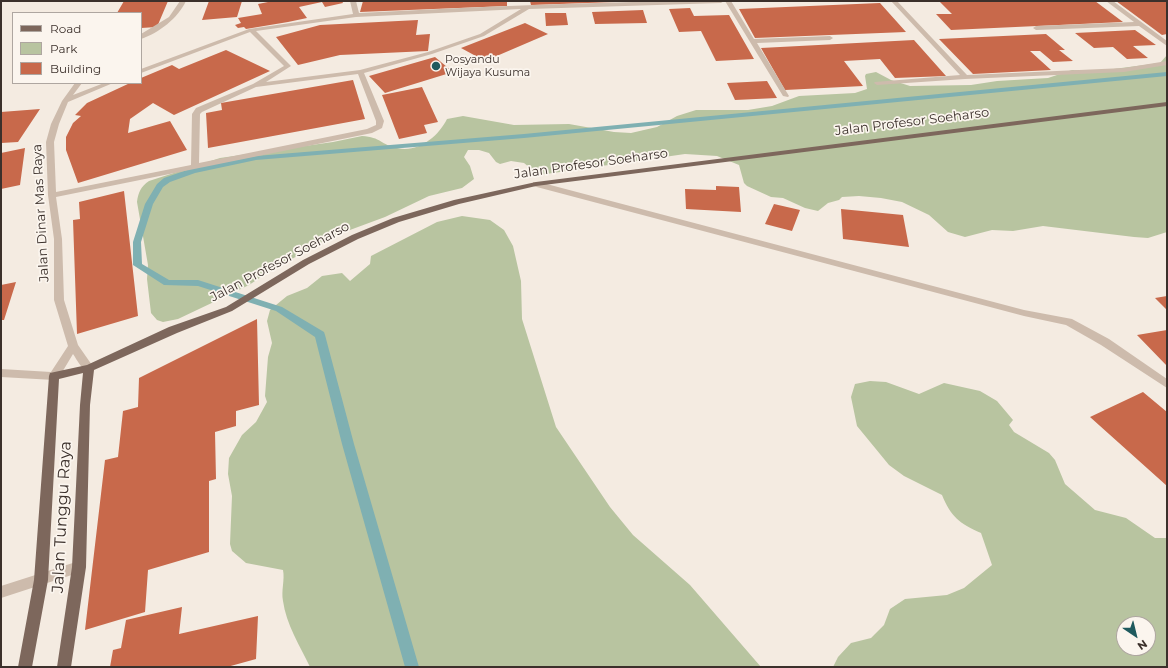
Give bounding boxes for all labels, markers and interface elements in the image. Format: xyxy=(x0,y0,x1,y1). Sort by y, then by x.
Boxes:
legend xyxy=(12,12,142,84)
text: Road xyxy=(50,21,81,36)
text: Park xyxy=(50,41,77,56)
place label: Posyandu Wijaya Kusuma xyxy=(445,53,530,79)
marker: Posyandu Wijaya Kusuma xyxy=(430,60,442,72)
text: Building xyxy=(50,61,101,76)
street label: Jalan Profesor Soeharso xyxy=(834,105,990,139)
street label: Jalan Dinar Mas Raya xyxy=(30,144,52,282)
street label: Jalan Profesor Soeharso xyxy=(513,145,669,183)
street label: Jalan Profesor Soeharso xyxy=(208,219,352,305)
street label: Jalan Tunggu Raya xyxy=(48,441,76,593)
north arrow xyxy=(1116,616,1156,656)
text: N xyxy=(1135,637,1150,653)

